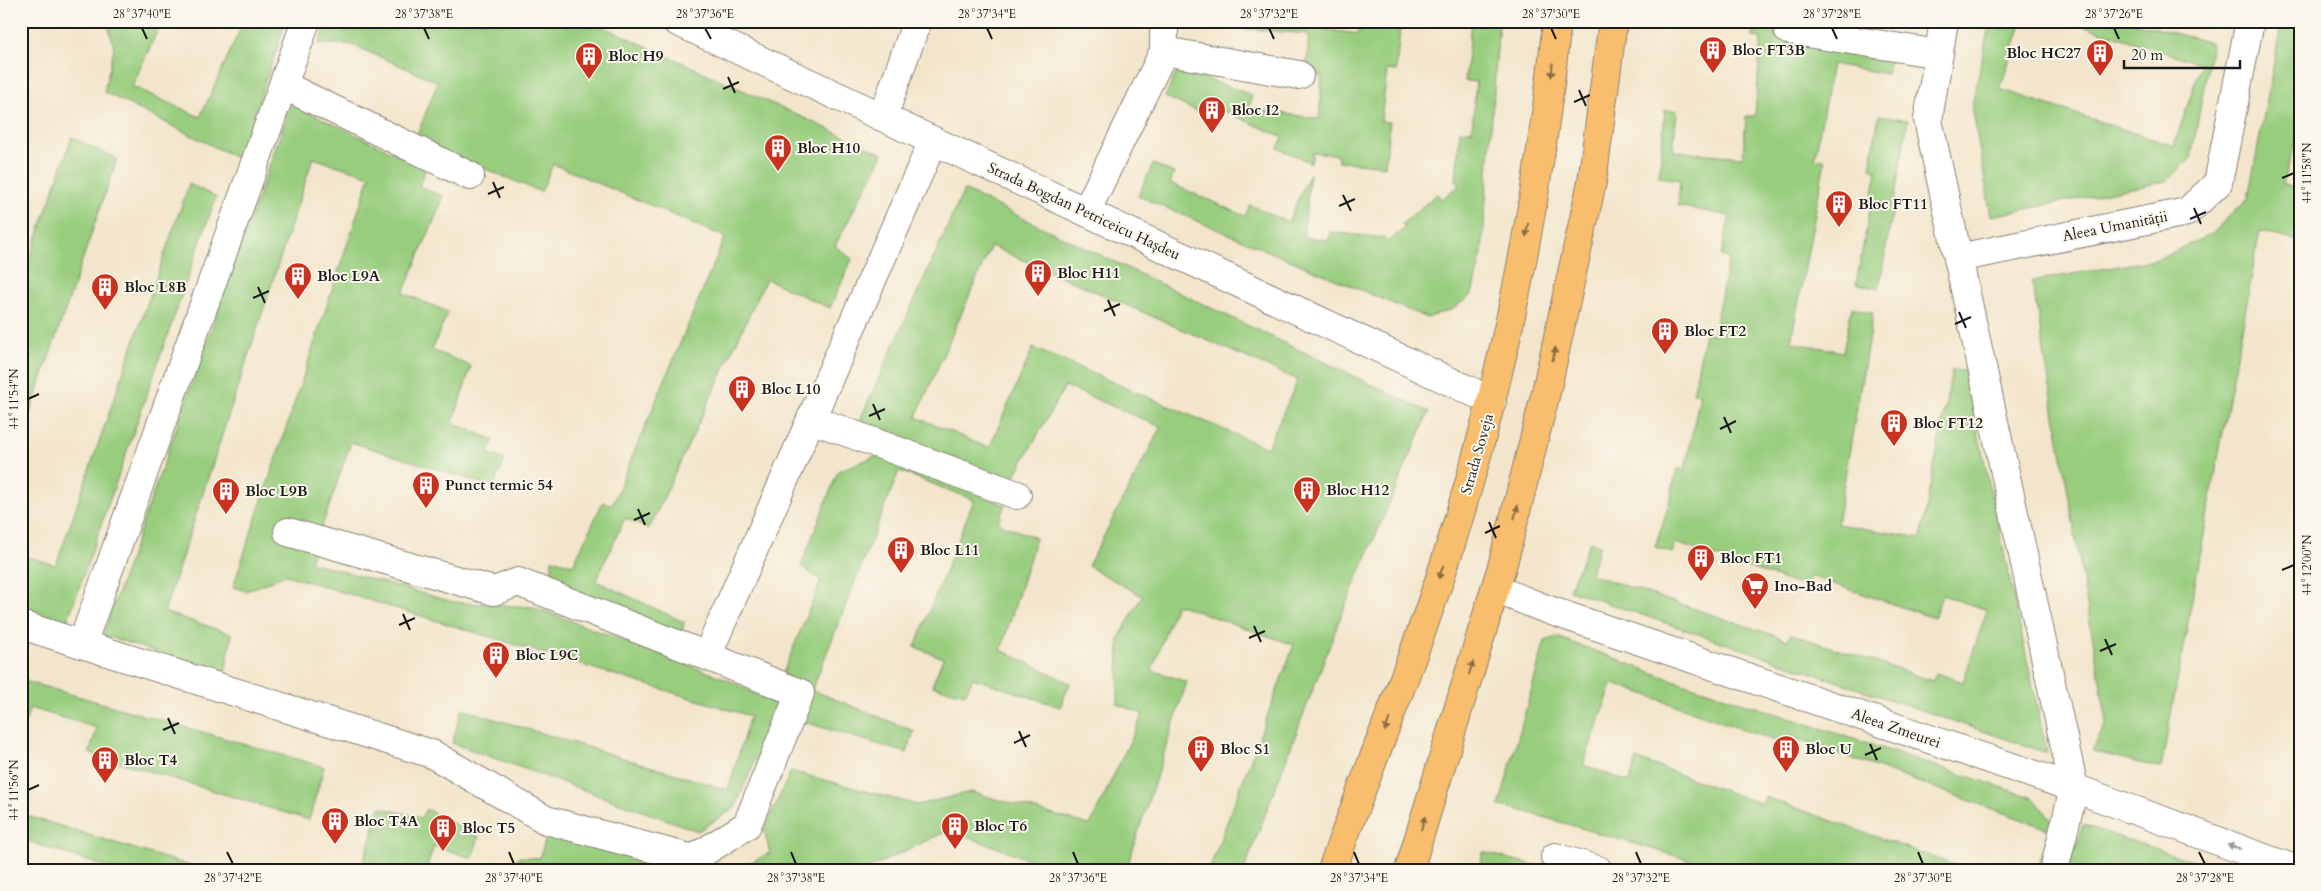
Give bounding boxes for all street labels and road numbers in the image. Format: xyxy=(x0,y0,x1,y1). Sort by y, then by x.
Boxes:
street label: Strada Bogdan Petriceicu Hașdeu xyxy=(984,157,1184,265)
street label: Aleea Umanității xyxy=(2061,206,2169,246)
street label: Strada Soveja xyxy=(1456,411,1498,497)
street label: Aleea Zmeurei xyxy=(1849,703,1943,753)

